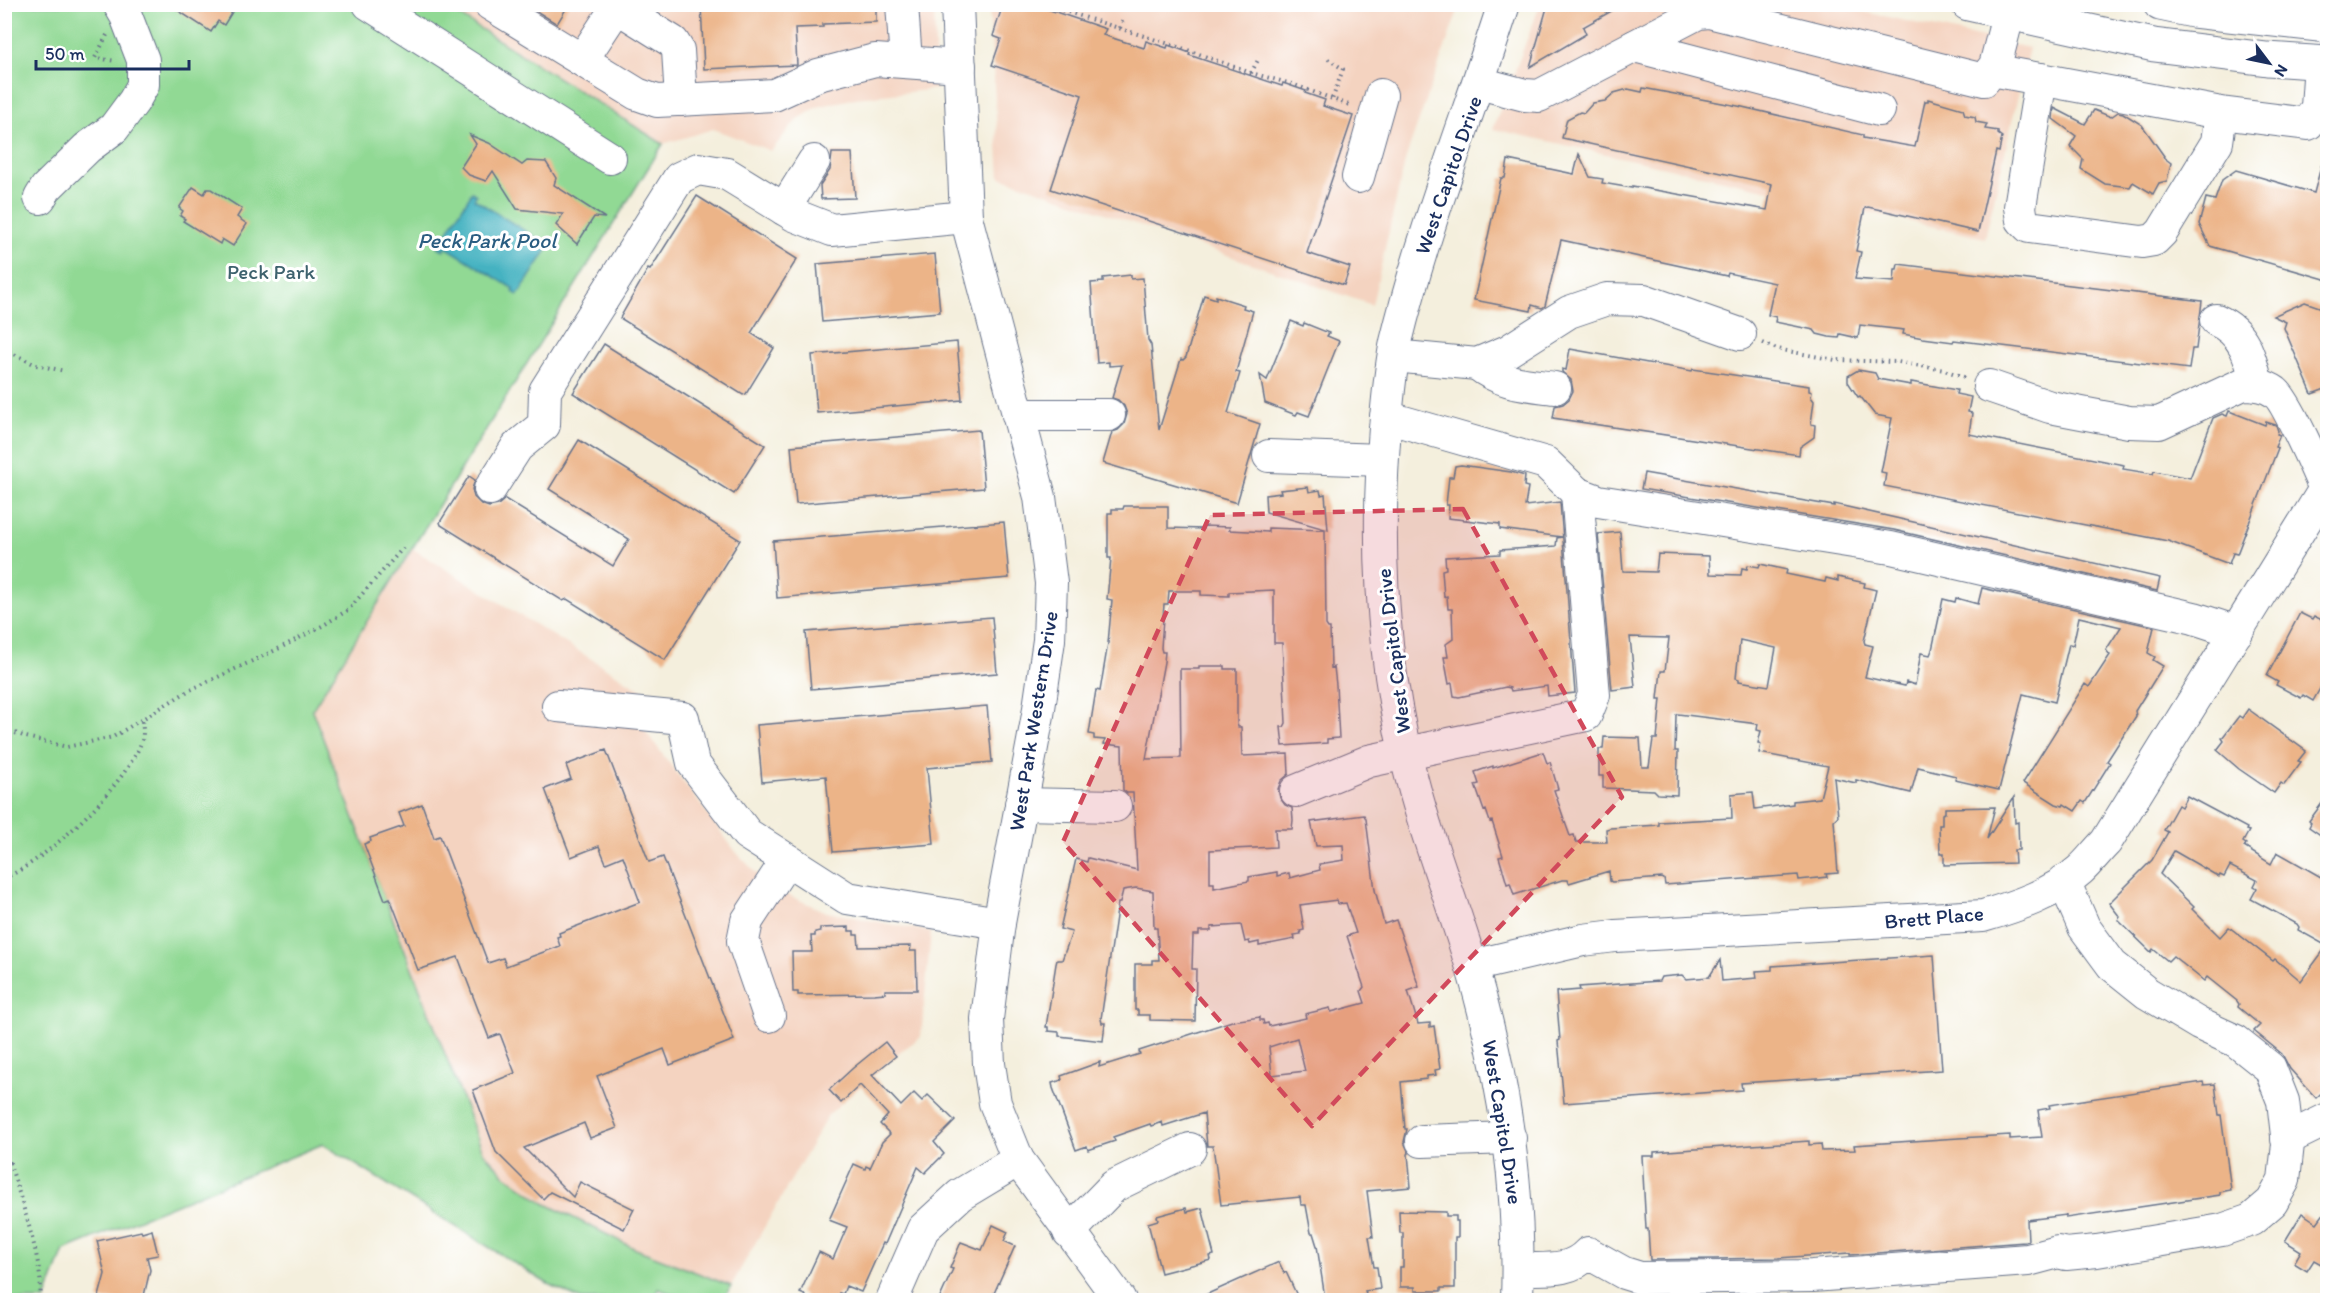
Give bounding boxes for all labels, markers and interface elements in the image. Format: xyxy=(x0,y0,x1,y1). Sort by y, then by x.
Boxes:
scale bar xyxy=(36,33,189,71)
north arrow xyxy=(2239,33,2299,93)
text: 50 m xyxy=(45,43,85,65)
text: N xyxy=(2270,61,2292,80)
street label: West Capitol Drive xyxy=(1409,92,1487,258)
water label: Peck Park Pool xyxy=(418,227,558,254)
park label: Peck Park xyxy=(227,259,315,284)
street label: West Capitol Drive xyxy=(1370,567,1416,735)
street label: West Park Western Drive xyxy=(1003,609,1063,833)
street label: Brett Place xyxy=(1883,900,1985,934)
street label: West Capitol Drive xyxy=(1478,1038,1528,1206)

